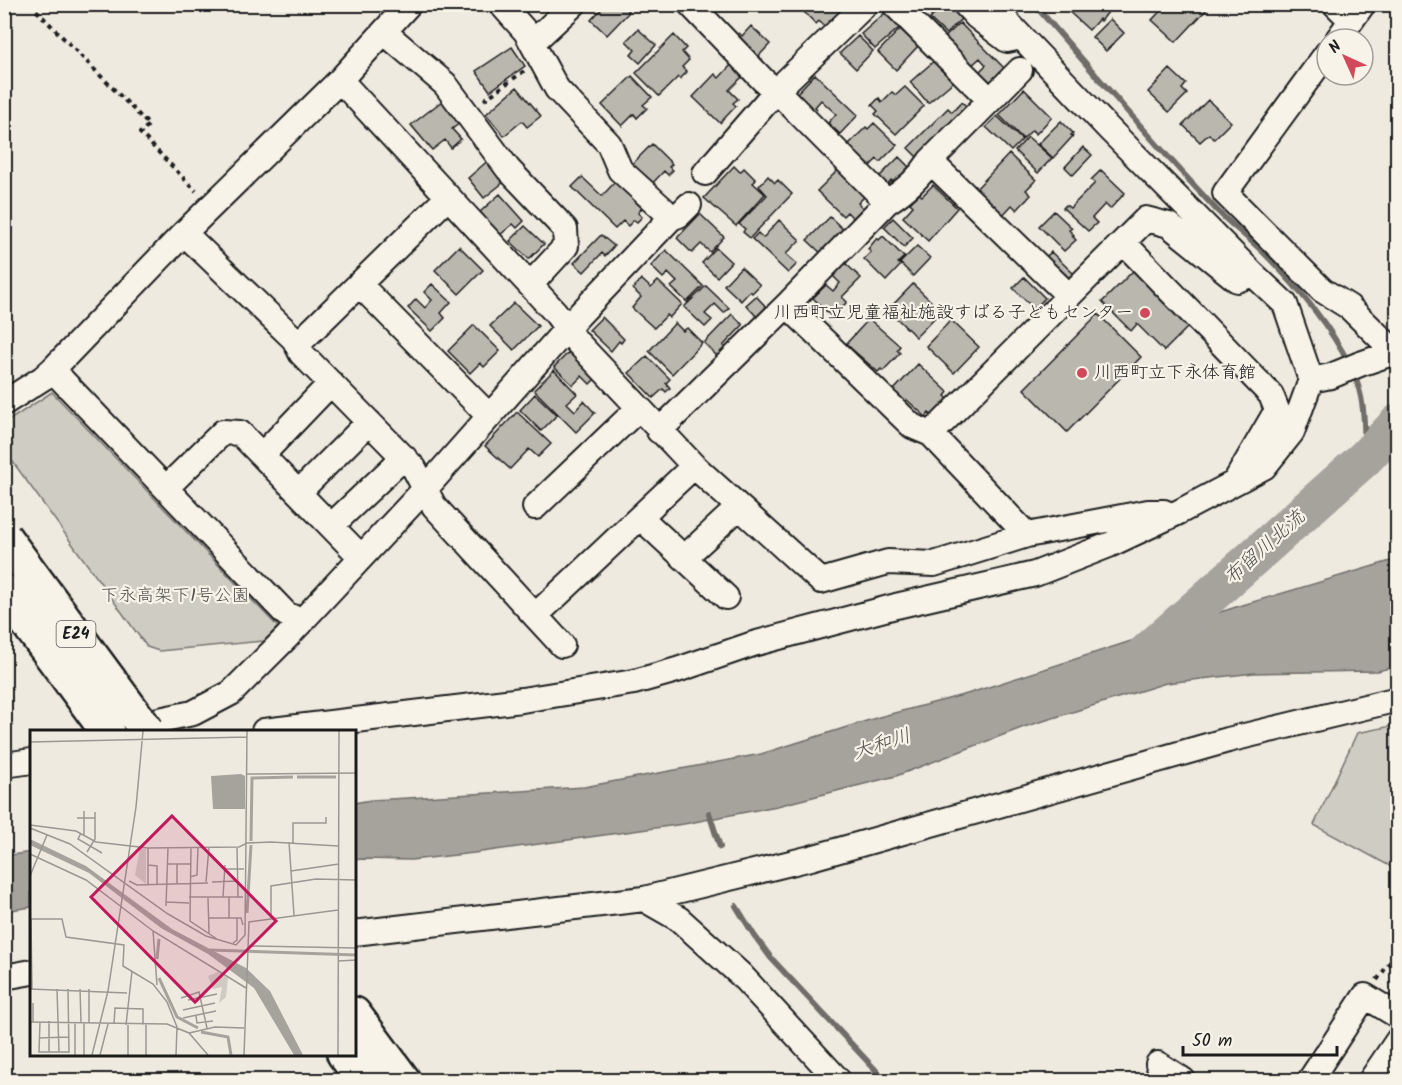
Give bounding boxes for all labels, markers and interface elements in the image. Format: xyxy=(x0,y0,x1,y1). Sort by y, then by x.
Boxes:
north arrow xyxy=(1315,27,1375,87)
text: N xyxy=(1323,35,1348,60)
place label: 川西町立児童福祉施設すばる子どもセンター xyxy=(774,299,1133,328)
marker: 川西町立児童福祉施設すばる子どもセンター xyxy=(1138,306,1152,320)
place label: 川西町立下永体育館 xyxy=(1094,359,1256,388)
marker: 川西町立下永体育館 xyxy=(1075,366,1089,380)
water label: 布留川北流 xyxy=(1217,502,1314,593)
park label: 下永高架下1号公園 xyxy=(100,582,250,611)
road number: E24 xyxy=(56,621,96,647)
water label: 大和川 xyxy=(849,721,915,769)
inset map xyxy=(30,730,356,1055)
scale bar xyxy=(1183,1019,1338,1057)
text: 50 m xyxy=(1192,1027,1232,1056)

